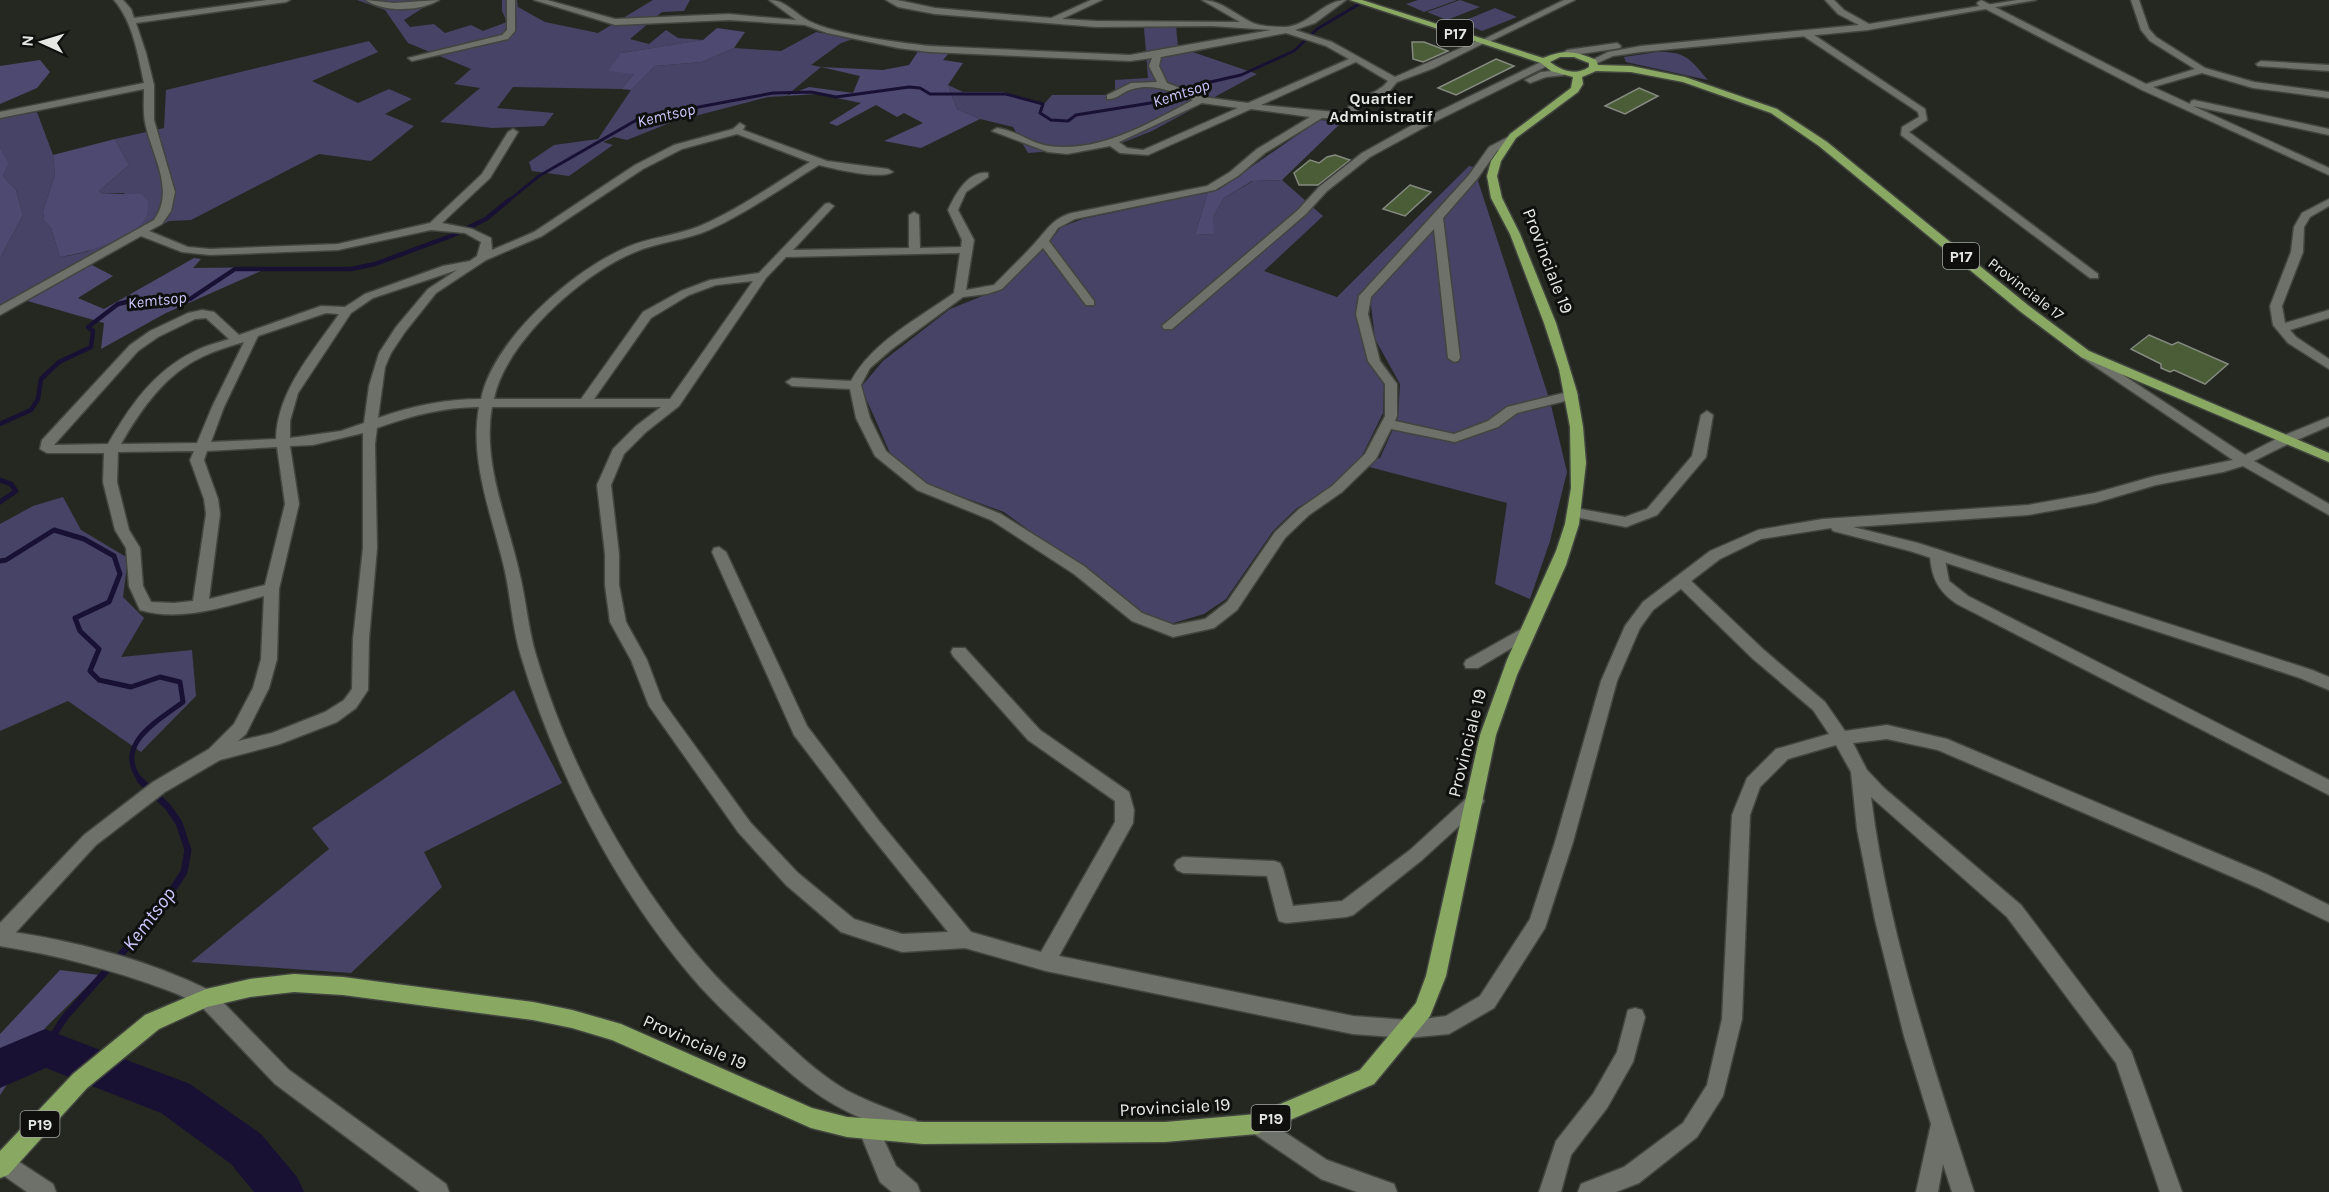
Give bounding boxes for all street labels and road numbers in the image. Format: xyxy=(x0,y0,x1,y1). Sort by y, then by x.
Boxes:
road number: P17 xyxy=(1437,20,1473,46)
street label: Provinciale 19 xyxy=(1518,205,1578,317)
road number: P17 xyxy=(1943,243,1979,269)
street label: Provinciale 17 xyxy=(1985,254,2067,324)
street label: Provinciale 19 xyxy=(1443,686,1491,800)
street label: Provinciale 19 xyxy=(640,1009,750,1075)
street label: Provinciale 19 xyxy=(1119,1093,1231,1121)
road number: P19 xyxy=(1252,1105,1290,1131)
road number: P19 xyxy=(20,1111,60,1137)

